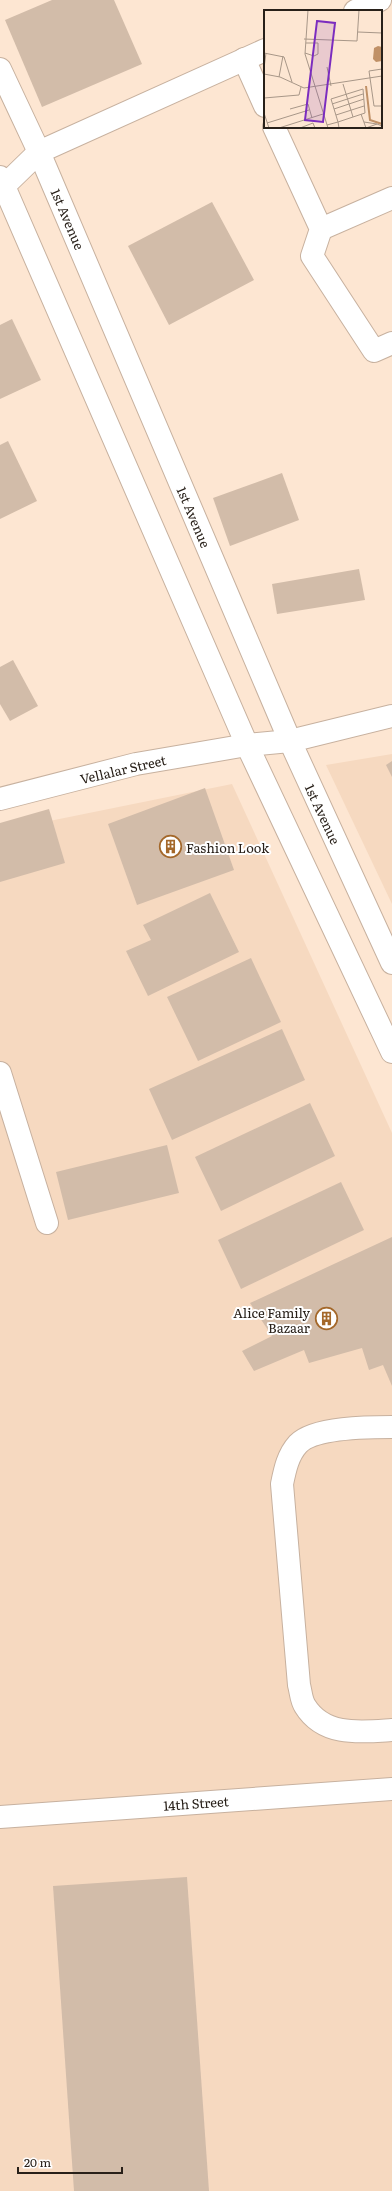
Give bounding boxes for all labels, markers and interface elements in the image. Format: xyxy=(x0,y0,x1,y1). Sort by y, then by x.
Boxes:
inset map xyxy=(264,10,382,128)
street label: 1st Avenue xyxy=(47,186,89,253)
street label: 1st Avenue xyxy=(173,484,215,551)
street label: Vellalar Street xyxy=(78,750,169,788)
street label: 1st Avenue xyxy=(301,781,345,847)
building icon: Fashion Look xyxy=(158,834,184,860)
place label: Fashion Look xyxy=(186,838,270,857)
place label: Alice Family Bazaar xyxy=(233,1303,311,1337)
building icon: Alice Family Bazaar xyxy=(313,1306,339,1332)
street label: 14th Street xyxy=(163,1791,230,1815)
scale bar xyxy=(18,2149,122,2175)
text: 20 m xyxy=(24,2153,51,2171)

